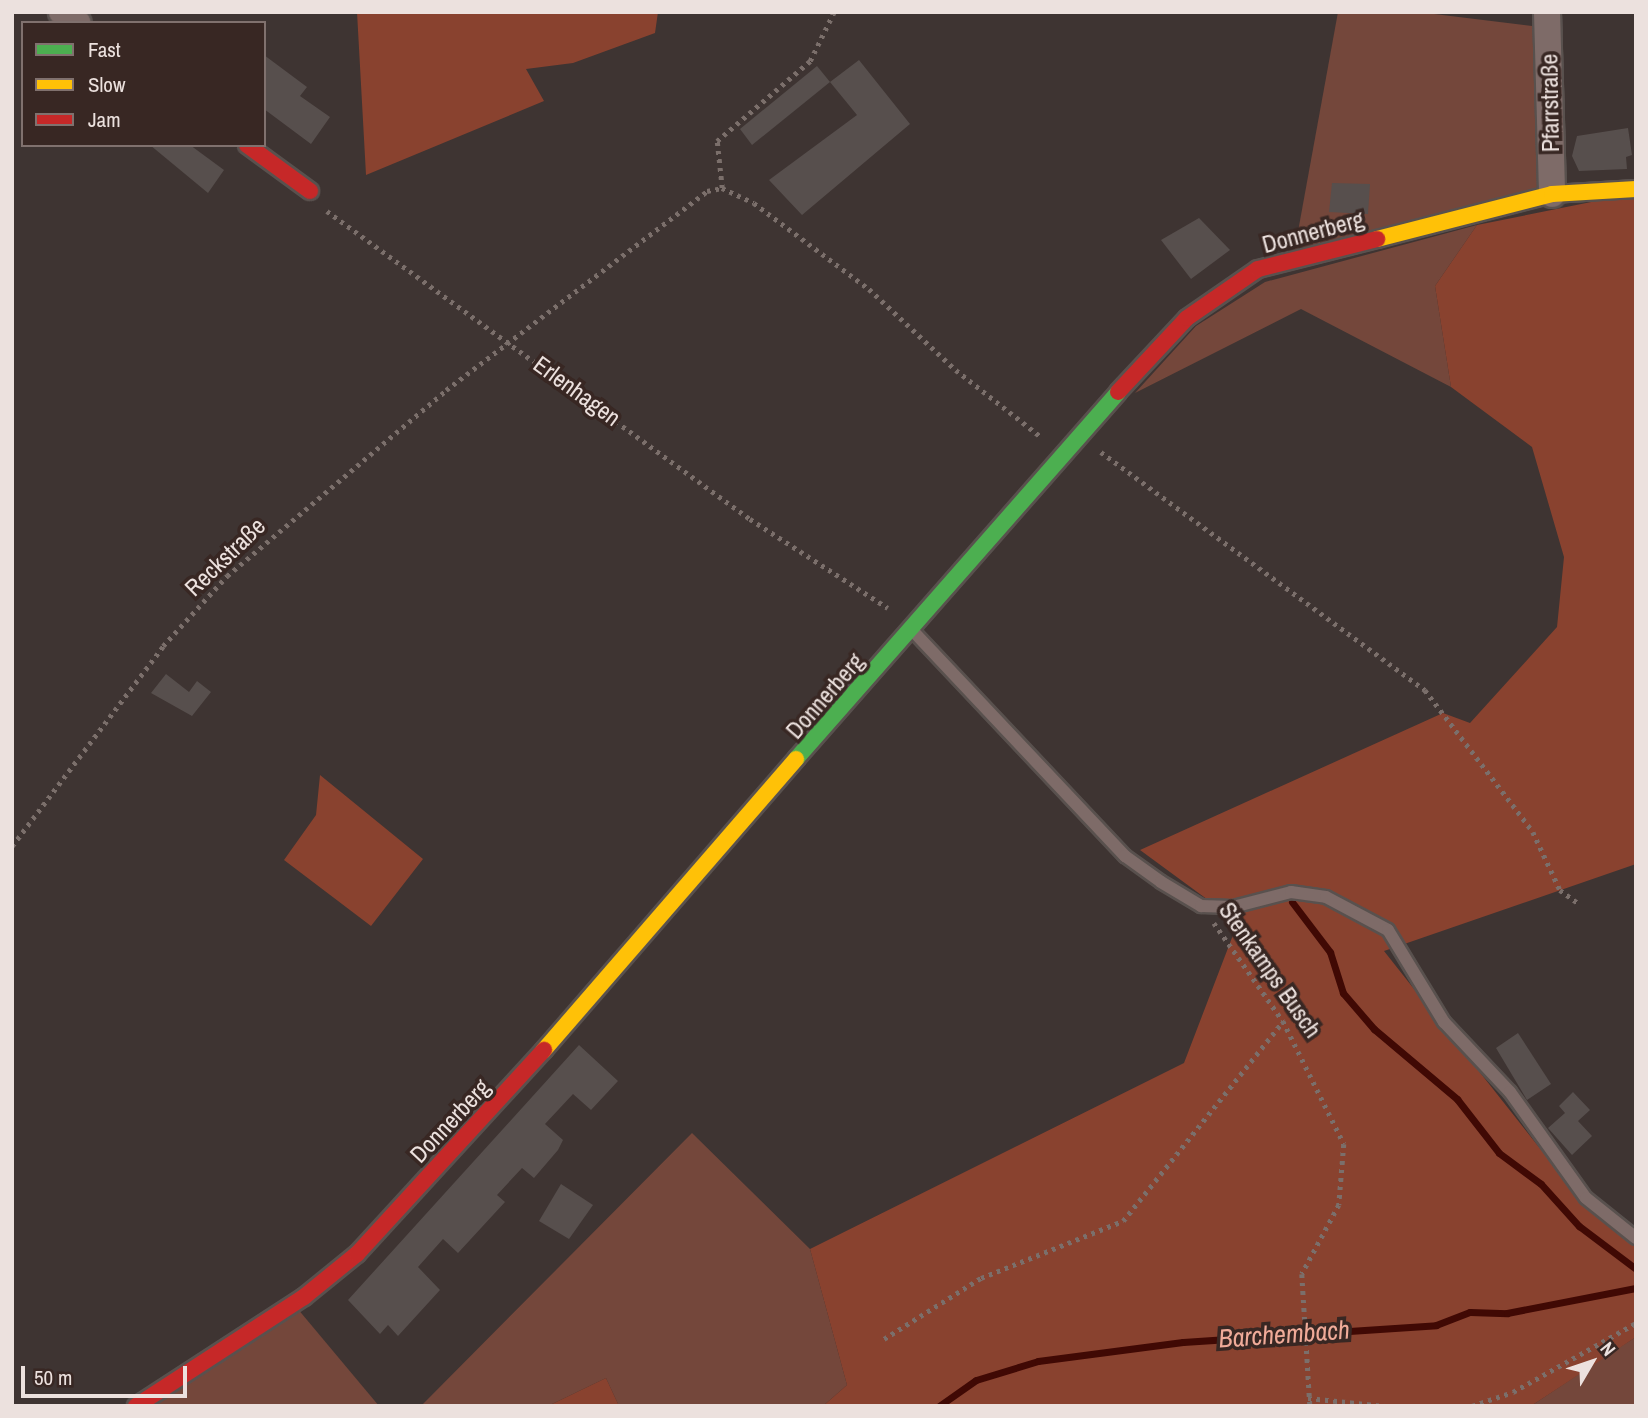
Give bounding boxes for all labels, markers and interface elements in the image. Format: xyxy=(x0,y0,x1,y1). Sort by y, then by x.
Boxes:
legend xyxy=(21,21,266,147)
text: Fast xyxy=(88,35,121,64)
street label: Pfarrstraße xyxy=(1535,54,1565,152)
text: Slow xyxy=(88,70,125,99)
text: Jam xyxy=(88,105,121,134)
street label: Donnerberg xyxy=(1259,205,1367,259)
street label: Erlenhagen xyxy=(528,350,626,432)
street label: Reckstraße xyxy=(179,512,271,602)
street label: Donnerberg xyxy=(780,647,870,745)
street label: Stenkamps Busch xyxy=(1213,897,1327,1043)
street label: Donnerberg xyxy=(404,1073,496,1169)
water label: Barchembach xyxy=(1217,1314,1351,1354)
north arrow xyxy=(1557,1327,1627,1397)
text: N xyxy=(1595,1336,1622,1361)
scale bar xyxy=(24,1352,191,1396)
text: 50 m xyxy=(34,1363,72,1392)

